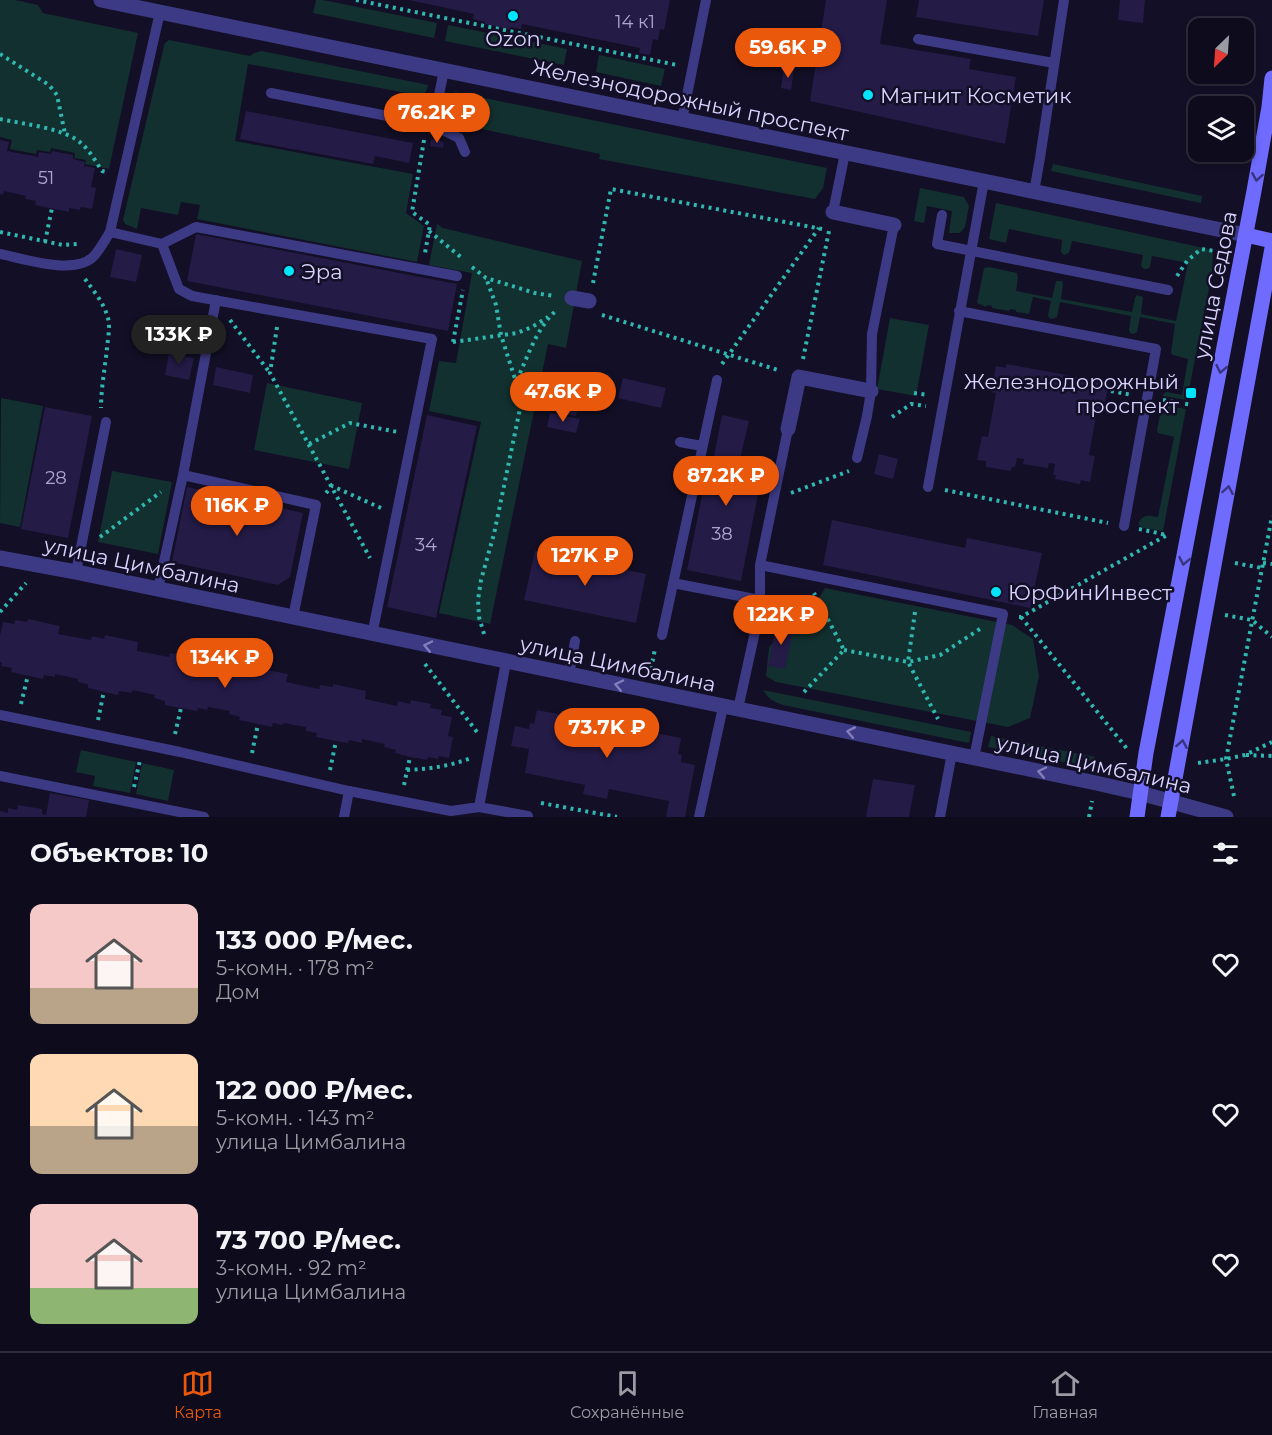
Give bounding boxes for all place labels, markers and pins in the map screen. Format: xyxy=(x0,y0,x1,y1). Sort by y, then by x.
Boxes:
marker: Ozon xyxy=(506,9,520,23)
place label: Ozon xyxy=(485,26,541,51)
pin: 59.6K ₽ xyxy=(733,28,843,79)
place label: Магнит Косметик xyxy=(880,83,1071,108)
marker: Магнит Косметик xyxy=(861,88,875,102)
pin: 76.2K ₽ xyxy=(382,93,492,144)
place label: Эра xyxy=(301,259,342,284)
marker: Эра xyxy=(282,264,296,278)
pin: 133K ₽ xyxy=(130,315,228,366)
place label: Железнодорожный проспект xyxy=(964,369,1179,418)
pin: 47.6K ₽ xyxy=(508,372,618,423)
marker: Железнодорожный проспект xyxy=(1184,386,1198,400)
pin: 87.2K ₽ xyxy=(671,456,781,507)
pin: 116K ₽ xyxy=(188,486,286,537)
pin: 127K ₽ xyxy=(536,536,634,587)
place label: ЮрФинИнвест xyxy=(1008,580,1172,605)
marker: ЮрФинИнвест xyxy=(989,585,1003,599)
pin: 122K ₽ xyxy=(732,595,830,646)
pin: 134K ₽ xyxy=(176,638,274,689)
pin: 73.7K ₽ xyxy=(552,708,662,759)

